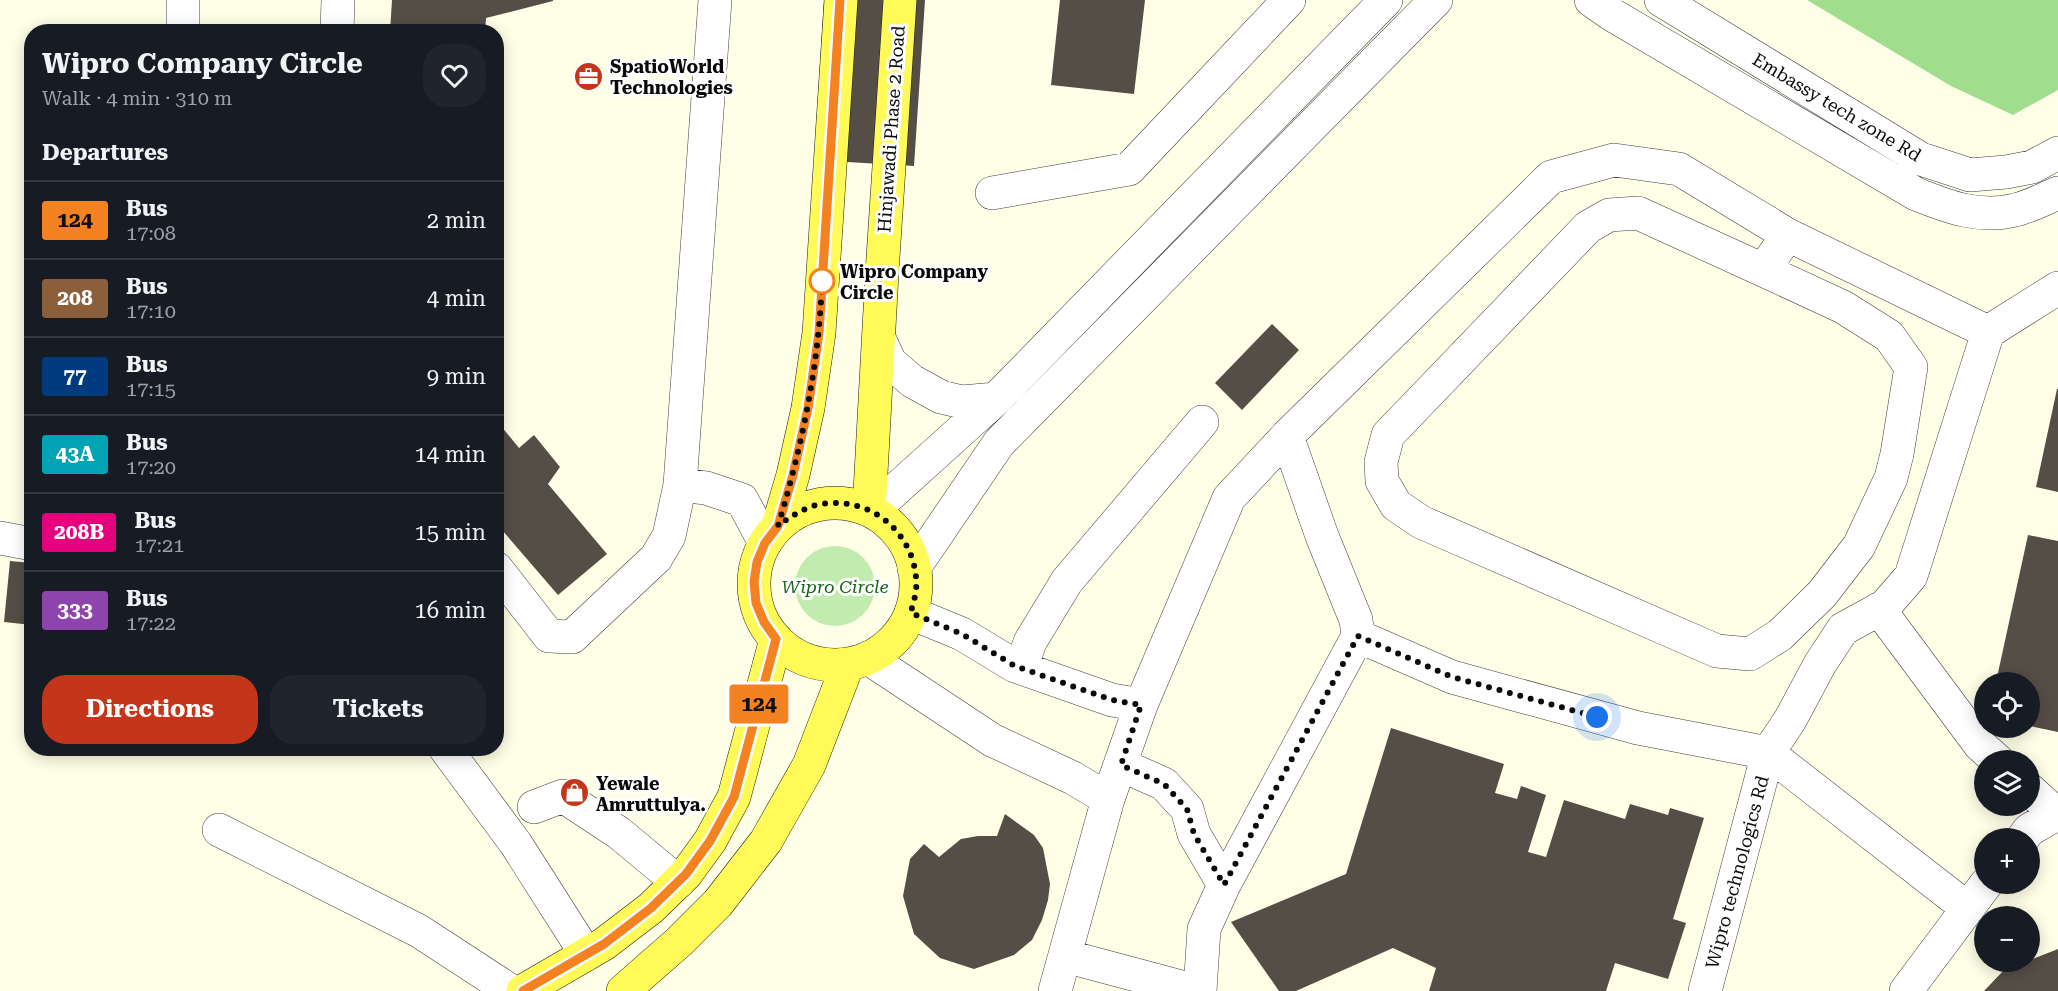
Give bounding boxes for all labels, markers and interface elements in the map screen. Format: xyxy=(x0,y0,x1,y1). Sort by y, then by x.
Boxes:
street label: Hinjawadi Phase 2 Road xyxy=(873,24,909,233)
button: heart xyxy=(423,44,486,107)
text: Wipro Company Circle xyxy=(42,47,363,80)
street label: Embassy tech zone Rd xyxy=(1749,48,1926,166)
place label: SpatioWorld Technologies xyxy=(610,56,733,98)
office icon: SpatioWorld Technologies xyxy=(573,60,605,92)
text: Walk · 4 min · 310 m xyxy=(42,86,232,110)
text: Departures xyxy=(42,140,168,165)
text: Bus xyxy=(126,196,168,221)
text: 124 xyxy=(57,208,93,232)
text: 2 min xyxy=(427,208,486,233)
text: 17:08 xyxy=(126,221,176,245)
place label: Wipro Company Circle xyxy=(840,261,988,303)
marker: Wipro Company Circle xyxy=(809,268,835,294)
text: Bus xyxy=(126,274,168,299)
text: 208 xyxy=(57,286,93,310)
text: 4 min xyxy=(427,286,486,311)
text: 17:10 xyxy=(126,299,176,323)
text: Bus xyxy=(126,352,168,377)
text: 77 xyxy=(63,364,87,388)
text: 9 min xyxy=(427,364,486,389)
text: 17:15 xyxy=(126,377,176,401)
text: Bus xyxy=(126,430,168,455)
text: 43A xyxy=(56,442,94,466)
text: 14 min xyxy=(415,442,486,467)
text: 17:20 xyxy=(126,455,176,479)
text: Bus xyxy=(134,508,176,533)
text: 208B xyxy=(54,520,104,544)
text: 15 min xyxy=(415,520,486,545)
text: 17:21 xyxy=(134,533,184,557)
park label: Wipro Circle xyxy=(781,576,889,597)
text: Bus xyxy=(126,586,168,611)
text: 333 xyxy=(57,598,93,622)
text: 16 min xyxy=(415,598,486,623)
text: 17:22 xyxy=(126,611,176,635)
map controls xyxy=(1974,672,2040,972)
button: locate xyxy=(1974,672,2040,738)
button: Directions xyxy=(42,675,258,744)
button: Tickets xyxy=(270,675,486,744)
line badge: 124 xyxy=(724,684,794,724)
text: 124 xyxy=(741,692,777,716)
your location xyxy=(1582,702,1612,732)
button: layers xyxy=(1974,750,2040,816)
place label: Yewale Amruttulya. xyxy=(596,773,706,815)
street label: Wipro technologics Rd xyxy=(1701,773,1773,971)
shop icon: Yewale Amruttulya. xyxy=(559,777,591,809)
button: + xyxy=(1974,828,2040,894)
button: − xyxy=(1974,906,2040,972)

